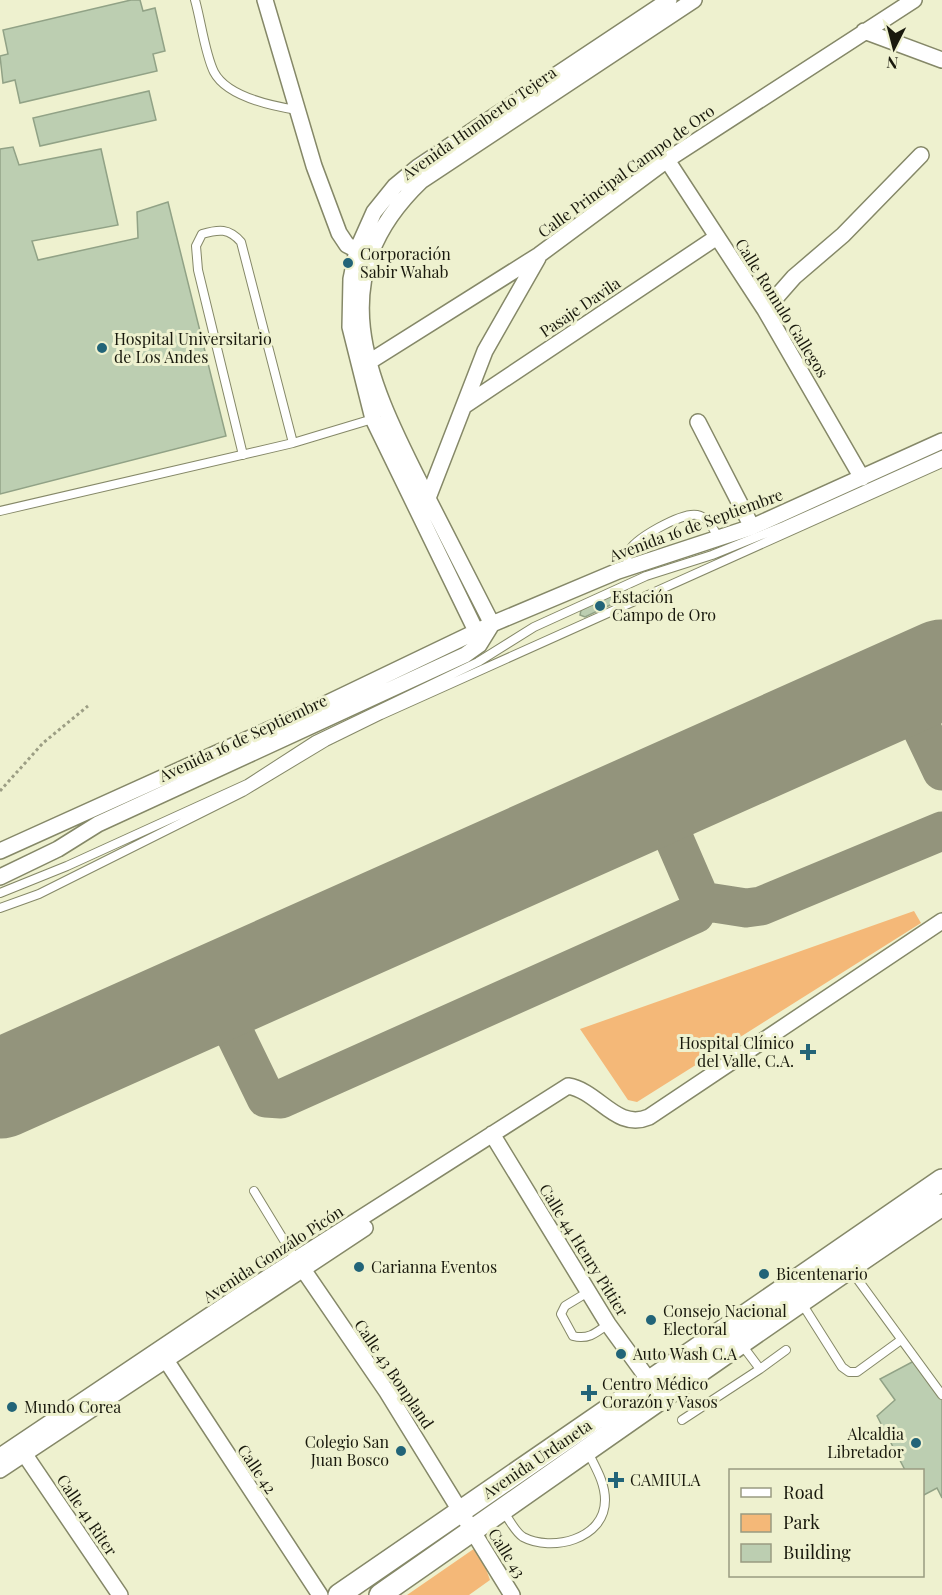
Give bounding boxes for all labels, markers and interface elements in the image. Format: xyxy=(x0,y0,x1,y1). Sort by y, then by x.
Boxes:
north arrow xyxy=(864,18,924,78)
text: N xyxy=(885,52,899,74)
street label: Avenida Humberto Tejera xyxy=(397,61,560,184)
street label: Calle Principal Campo de Oro xyxy=(533,99,718,242)
street label: Calle Romulo Gallegos xyxy=(731,234,834,381)
place label: Corporación Sabir Wahab xyxy=(360,243,451,282)
marker: Corporación Sabir Wahab xyxy=(341,256,355,270)
street label: Pasaje Davila xyxy=(535,272,624,341)
place label: Hospital Universitario de Los Andes xyxy=(114,328,272,367)
marker: Hospital Universitario de Los Andes xyxy=(95,341,109,355)
street label: Avenida 16 de Septiembre xyxy=(605,483,786,566)
place label: Estación Campo de Oro xyxy=(612,586,716,625)
marker: Estación Campo de Oro xyxy=(593,599,607,613)
street label: Avenida 16 de Septiembre xyxy=(154,689,330,786)
place label: Hospital Clínico del Valle, C.A. xyxy=(679,1032,794,1071)
marker: Hospital Clínico del Valle, C.A. xyxy=(799,1043,817,1061)
street label: Calle 44 Henry Pittier xyxy=(535,1180,634,1320)
street label: Avenida Gonzálo Picón xyxy=(198,1200,347,1307)
place label: Carianna Eventos xyxy=(371,1256,497,1277)
marker: Carianna Eventos xyxy=(352,1260,366,1274)
place label: Bicentenario xyxy=(776,1263,868,1284)
marker: Bicentenario xyxy=(757,1267,771,1281)
place label: Consejo Nacional Electoral xyxy=(663,1300,787,1339)
marker: Consejo Nacional Electoral xyxy=(644,1313,658,1327)
street label: Calle 43 Bonpland xyxy=(350,1315,439,1432)
place label: Auto Wash C.A xyxy=(632,1343,738,1364)
marker: Auto Wash C.A xyxy=(614,1347,628,1361)
place label: Centro Médico Corazón y Vasos xyxy=(602,1373,718,1412)
marker: Centro Médico Corazón y Vasos xyxy=(580,1384,598,1402)
place label: Mundo Corea xyxy=(24,1396,121,1417)
marker: Mundo Corea xyxy=(5,1400,19,1414)
street label: Avenida Urdaneta xyxy=(477,1414,595,1503)
place label: Alcaldia Libretador xyxy=(827,1423,904,1462)
place label: Colegio San Juan Bosco xyxy=(305,1431,389,1470)
marker: Alcaldia Libretador xyxy=(909,1436,923,1450)
street label: Calle 42 xyxy=(233,1440,282,1498)
marker: Colegio San Juan Bosco xyxy=(394,1444,408,1458)
place label: CAMIULA xyxy=(630,1469,701,1490)
legend xyxy=(729,1469,924,1577)
street label: Calle 41 Riter xyxy=(53,1470,122,1559)
marker: CAMIULA xyxy=(607,1471,625,1489)
text: Road xyxy=(783,1480,824,1504)
text: Park xyxy=(783,1510,820,1534)
street label: Calle 43 xyxy=(484,1524,531,1581)
text: Building xyxy=(783,1540,851,1564)

